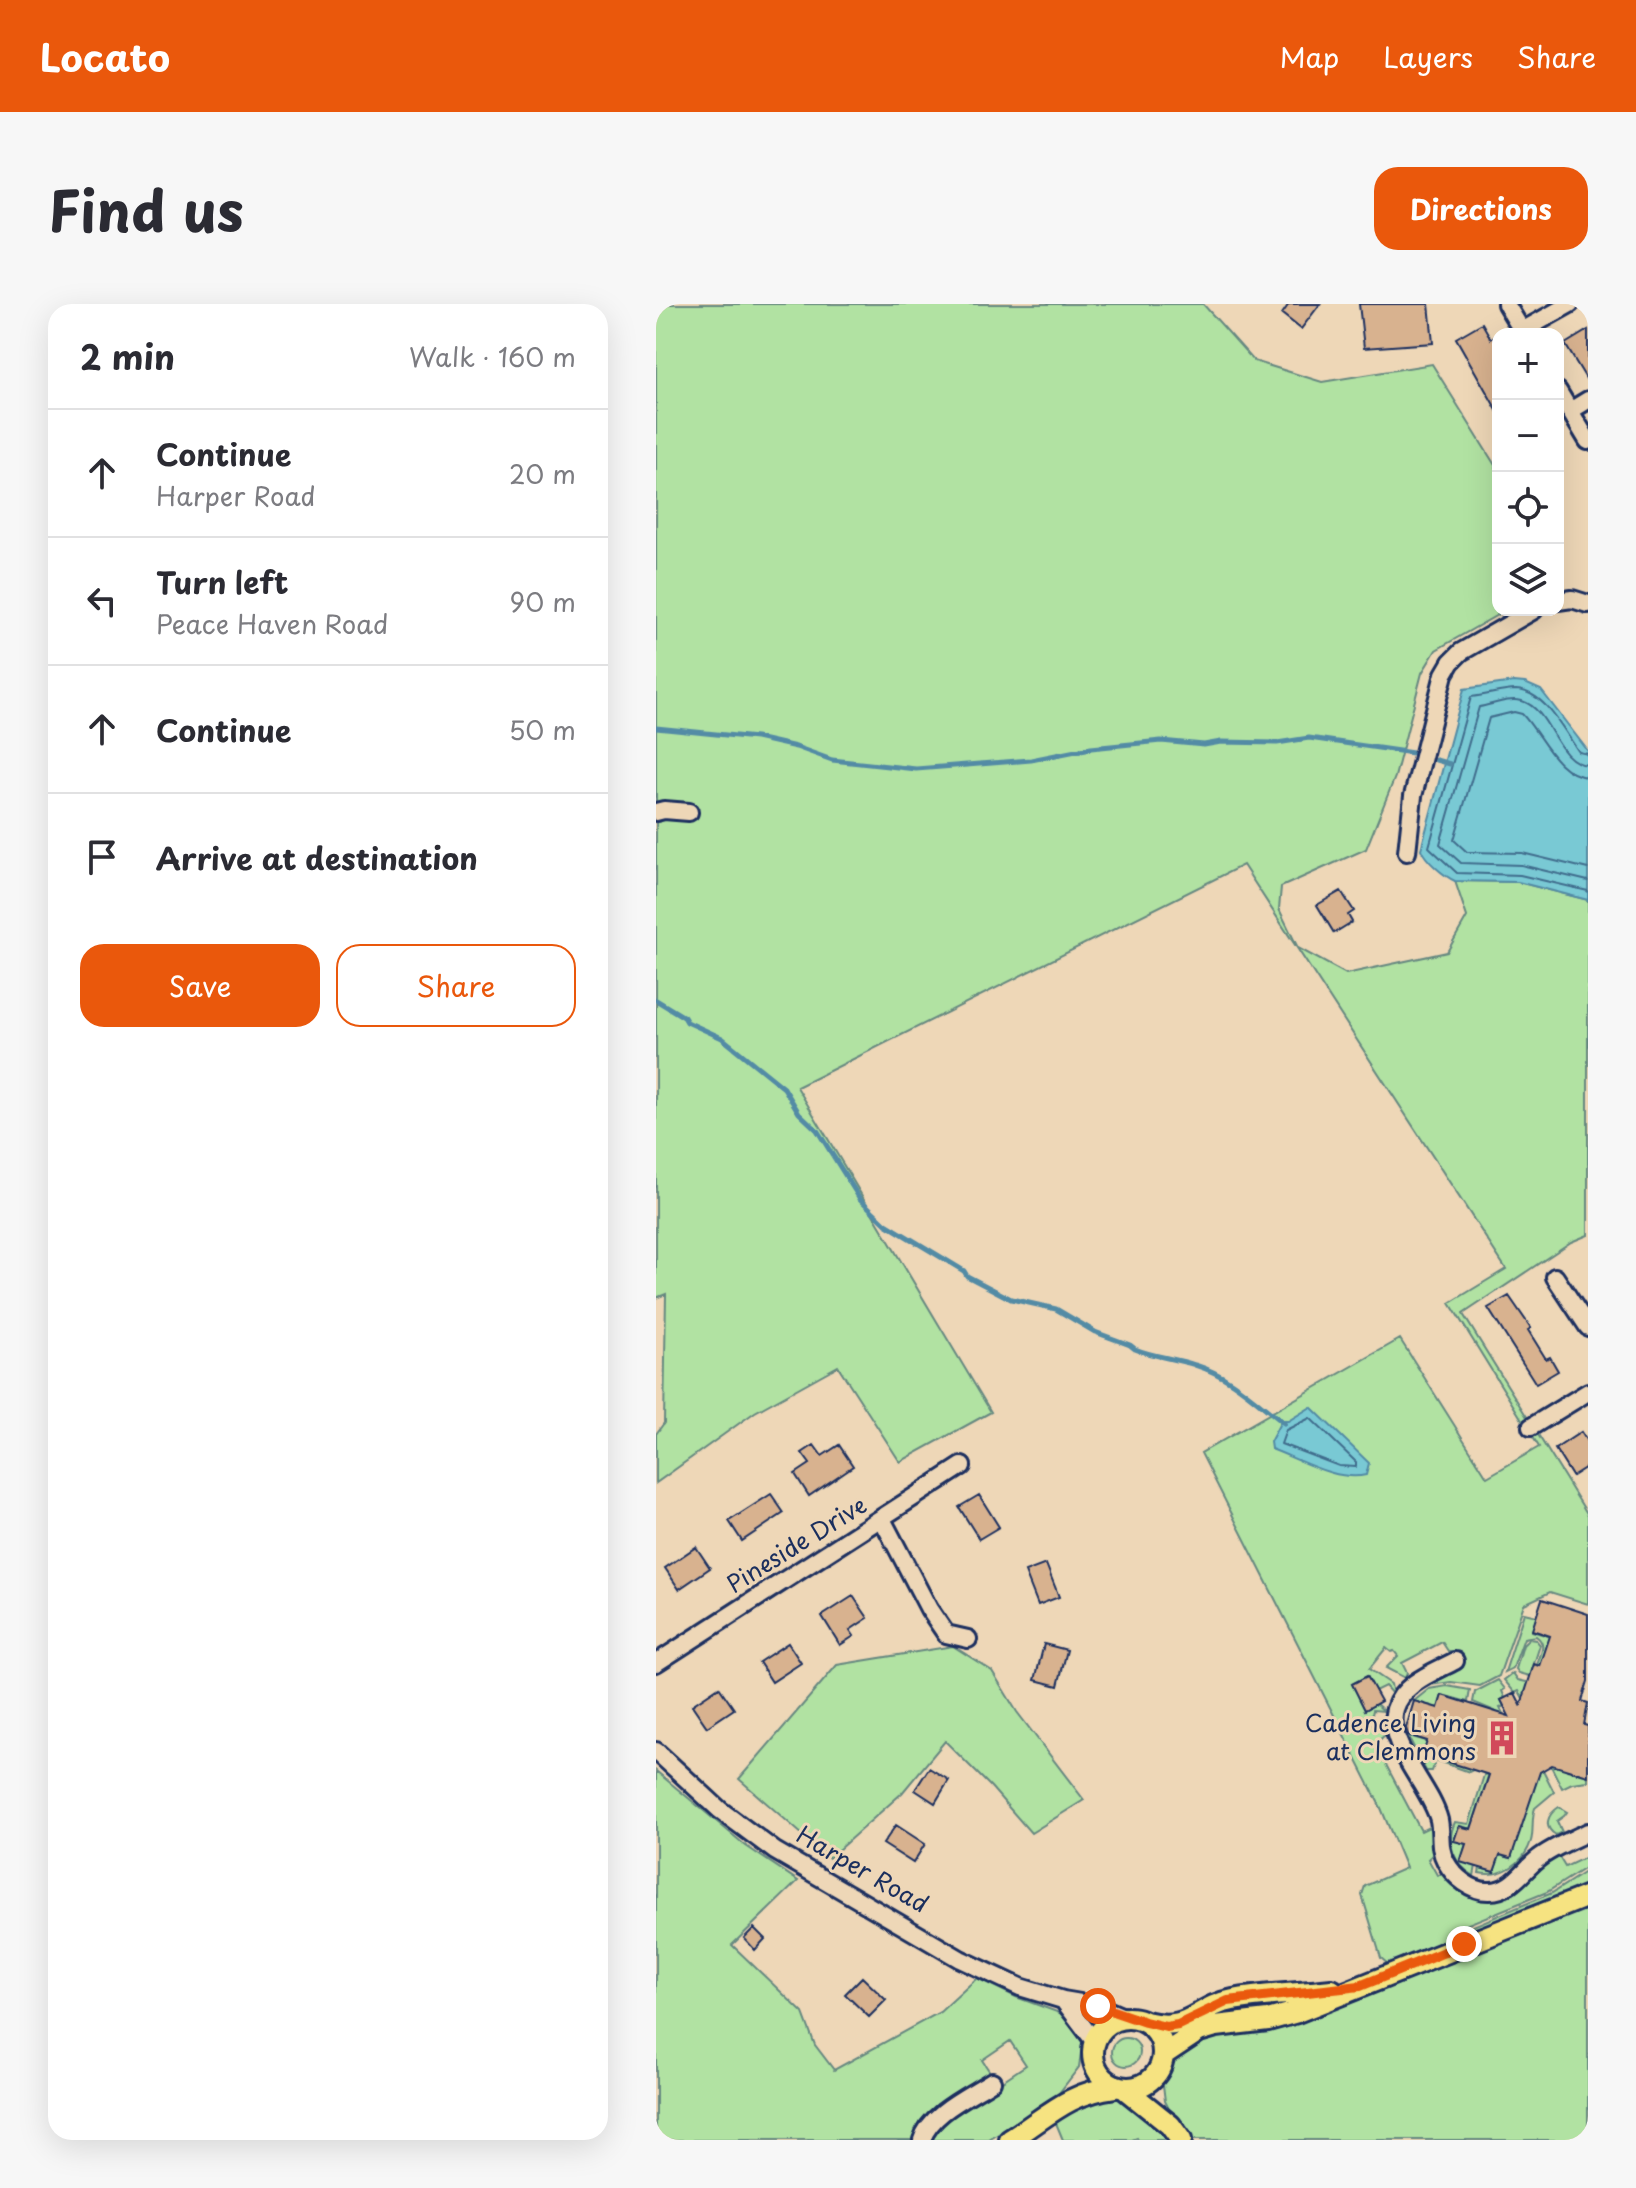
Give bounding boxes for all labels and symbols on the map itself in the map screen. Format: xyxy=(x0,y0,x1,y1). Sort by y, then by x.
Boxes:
street label: Pineside Drive xyxy=(719,1486,873,1601)
place label: Cadence Living at Clemmons xyxy=(1305,1704,1476,1768)
building icon: Cadence Living at Clemmons xyxy=(1483,1719,1521,1757)
street label: Harper Road xyxy=(790,1816,936,1921)
route end xyxy=(1446,1926,1482,1962)
route start xyxy=(1080,1988,1116,2024)

